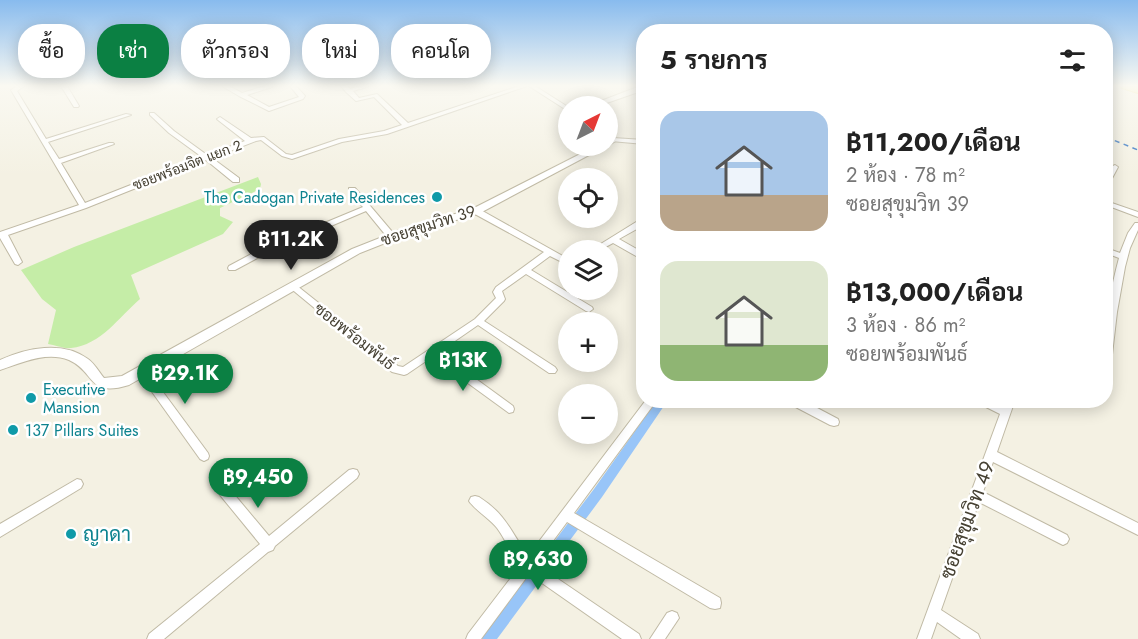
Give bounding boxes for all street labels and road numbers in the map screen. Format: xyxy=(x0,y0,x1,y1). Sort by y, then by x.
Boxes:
street label: ซอยพร้อมจิต แยก 2 xyxy=(130,135,244,195)
street label: ซอยสุขุมวิท 39 xyxy=(378,199,479,252)
street label: ซอยพร้อมพันธ์ xyxy=(309,297,401,376)
street label: ซอยสุขุมวิท 49 xyxy=(933,457,1002,583)

